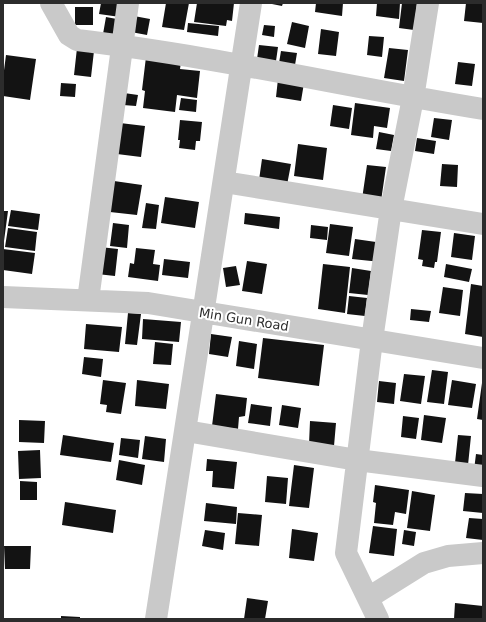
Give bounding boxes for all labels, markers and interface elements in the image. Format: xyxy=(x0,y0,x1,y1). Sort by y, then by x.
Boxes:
street label: Min Gun Road xyxy=(198,305,290,334)

